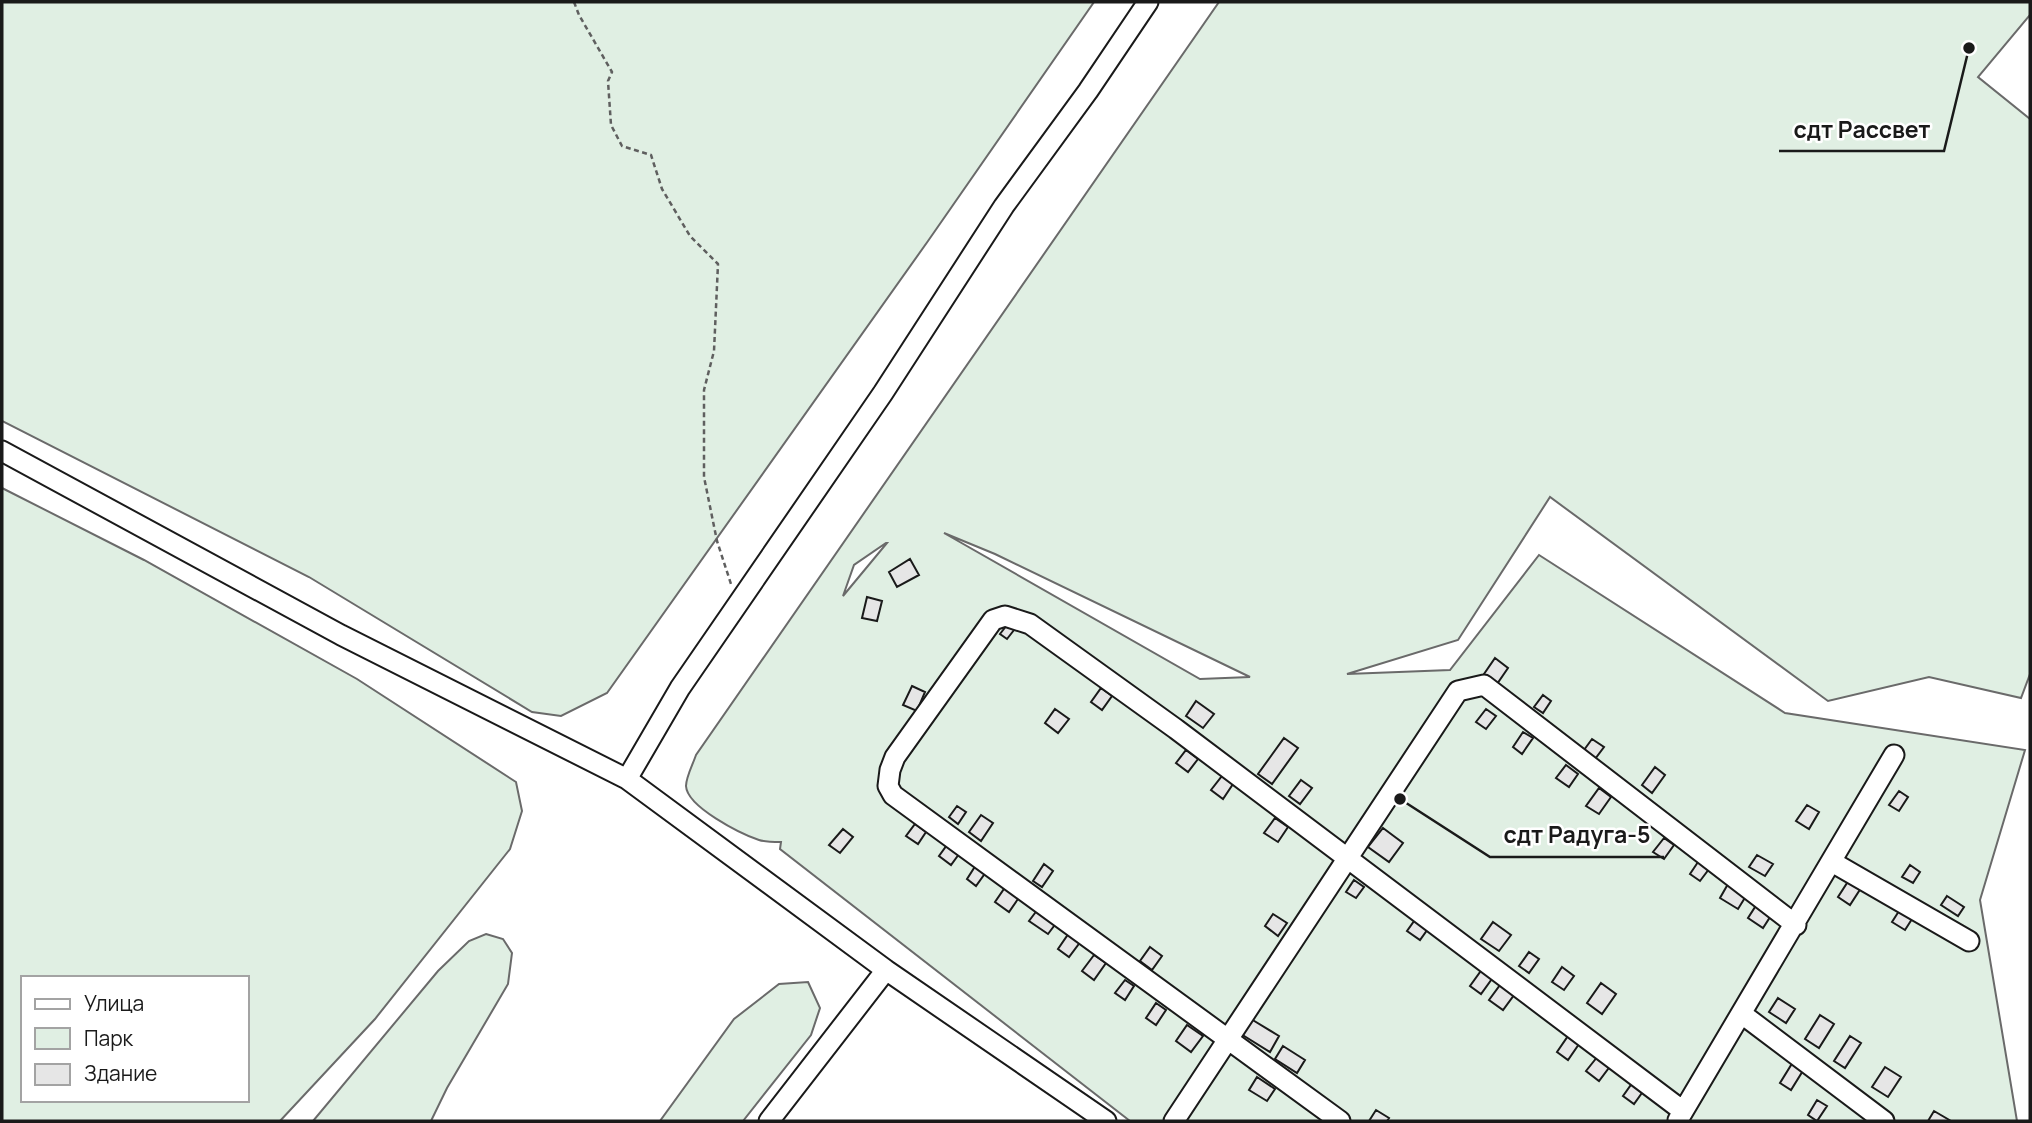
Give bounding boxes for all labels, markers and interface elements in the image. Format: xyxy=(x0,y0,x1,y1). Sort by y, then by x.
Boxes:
callout: сдт Рассвет xyxy=(1779,107,1944,151)
text: сдт Рассвет xyxy=(1794,113,1930,145)
callout: сдт Радуга-5 xyxy=(1490,813,1664,857)
text: сдт Радуга-5 xyxy=(1504,818,1650,850)
legend xyxy=(21,976,248,1102)
text: Улица xyxy=(84,989,144,1017)
text: Парк xyxy=(84,1024,134,1052)
text: Здание xyxy=(84,1059,157,1087)

